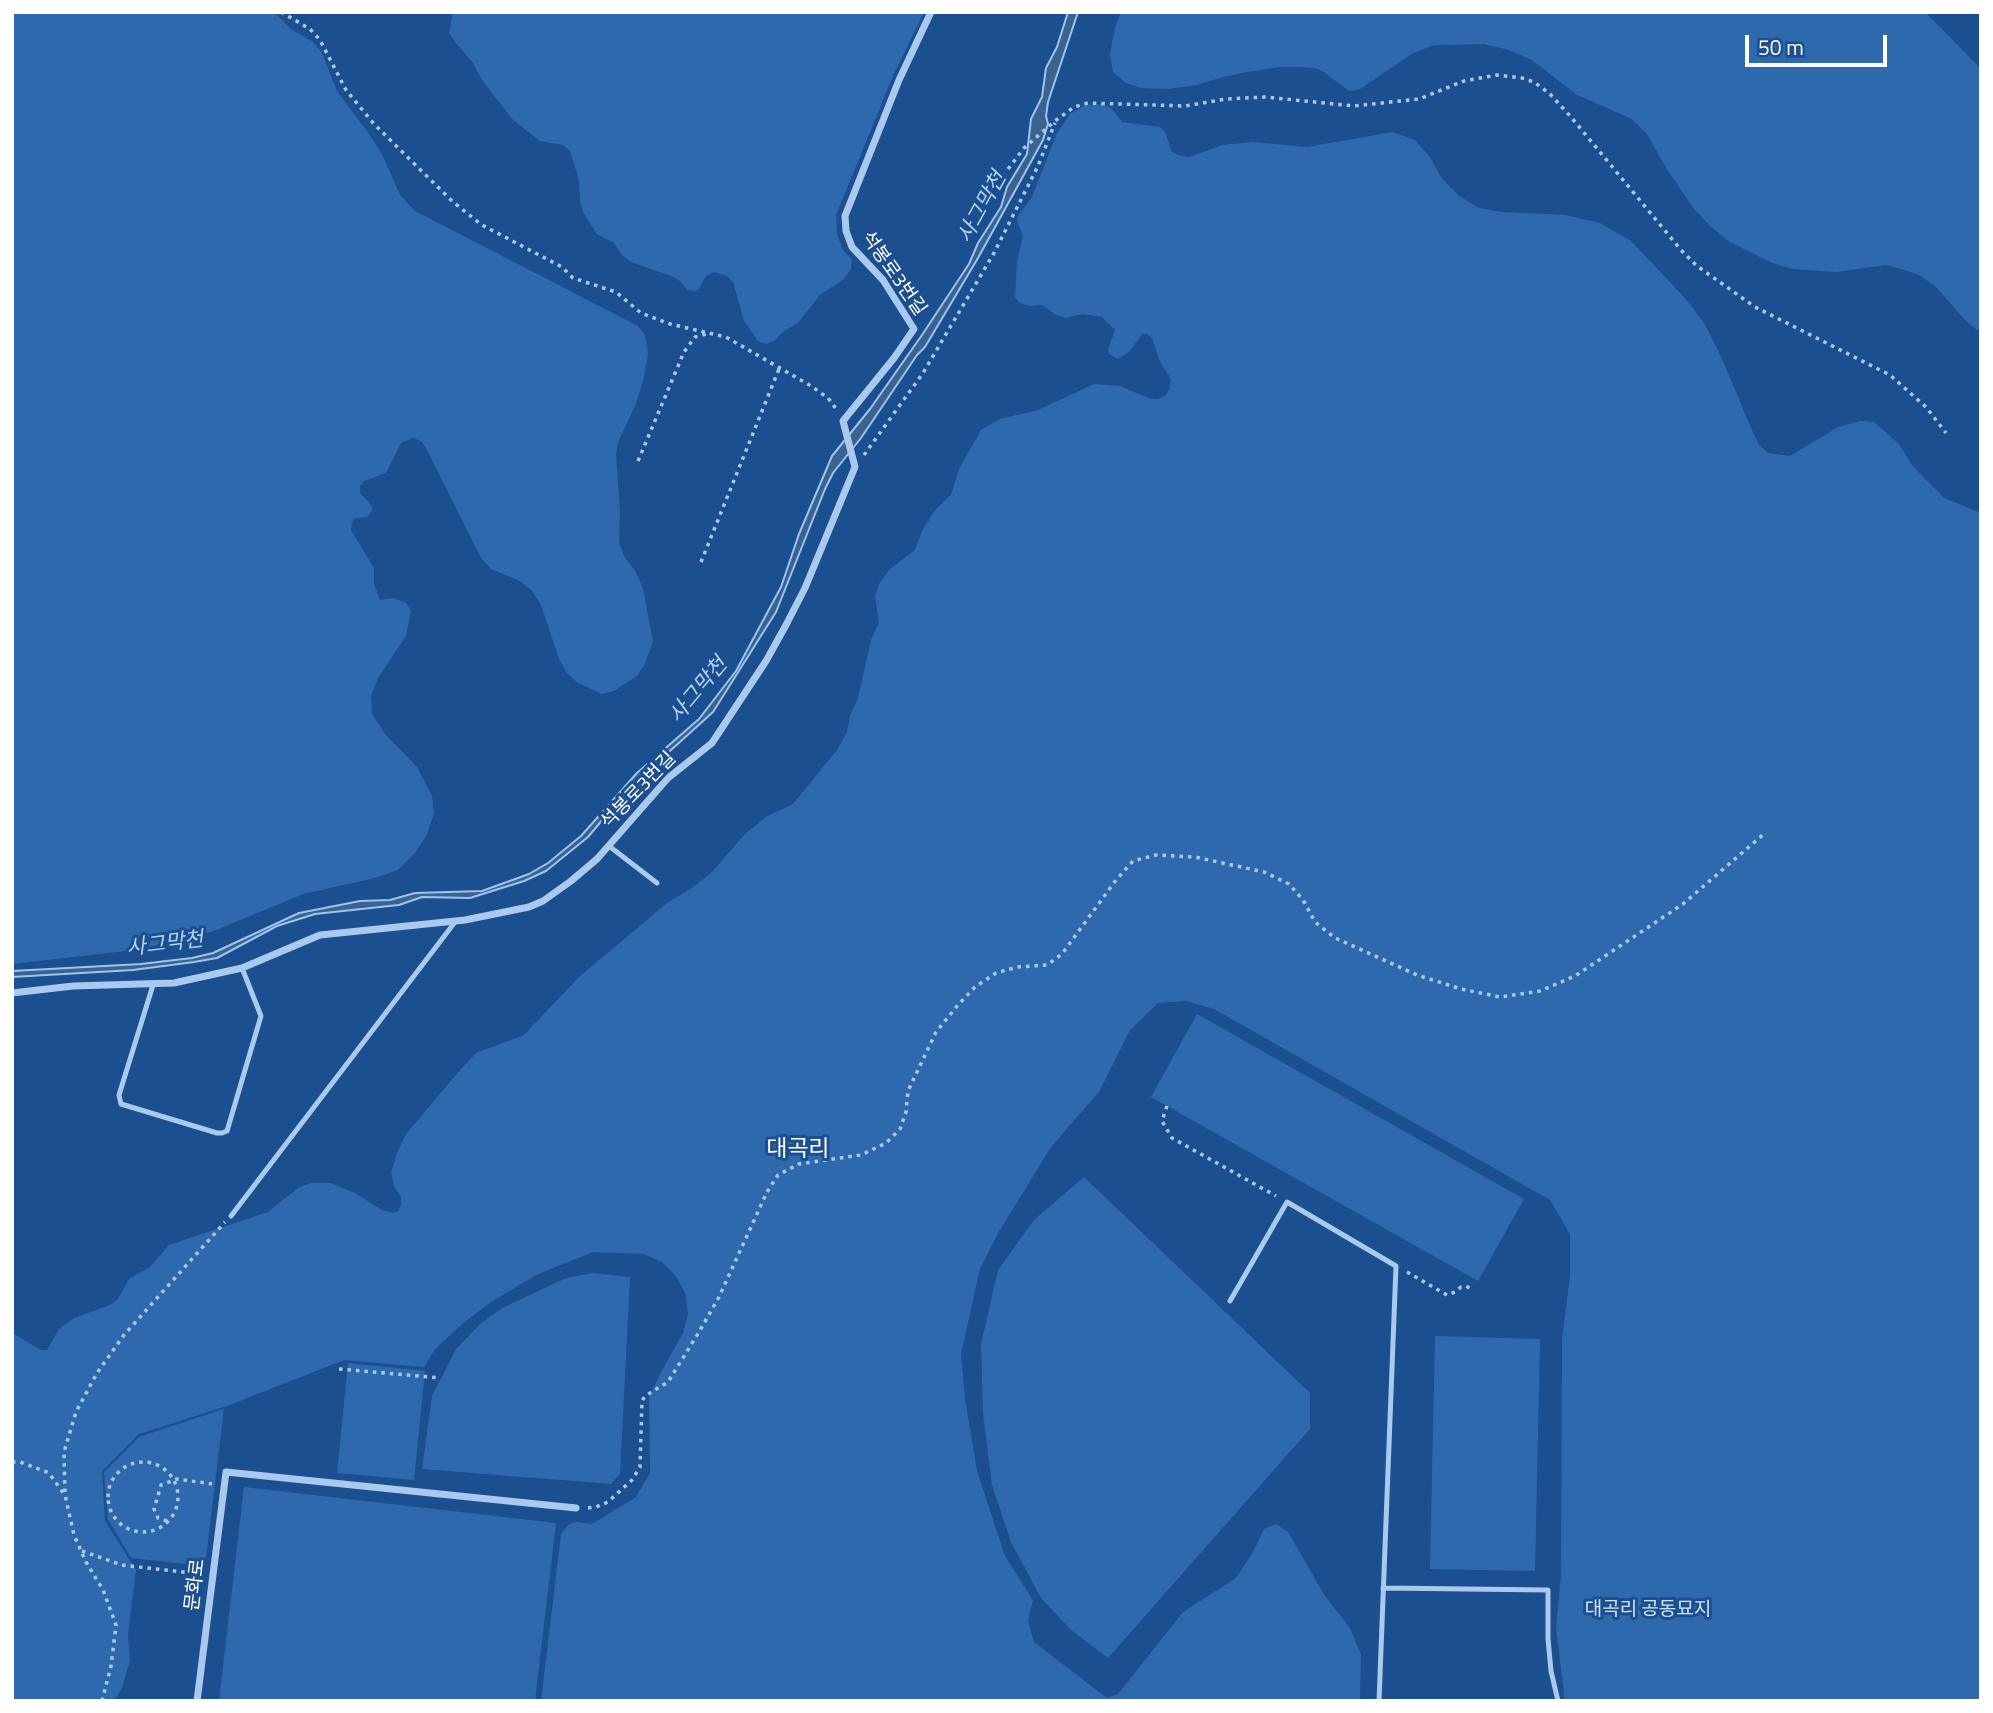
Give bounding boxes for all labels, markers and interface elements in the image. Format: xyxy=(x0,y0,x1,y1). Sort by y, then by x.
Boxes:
scale bar xyxy=(1748,21,1890,65)
text: 50 m xyxy=(1758,31,1804,63)
water label: 사그막천 xyxy=(953,168,1013,248)
street label: 석봉로3번길 xyxy=(856,227,930,321)
water label: 사그막천 xyxy=(665,653,733,729)
street label: 석봉로3번길 xyxy=(597,748,681,834)
water label: 사그막천 xyxy=(125,928,205,962)
district label: 대곡리 xyxy=(766,1136,830,1164)
street label: 문화로 xyxy=(181,1558,211,1612)
park label: 대곡리 공동묘지 xyxy=(1585,1599,1711,1621)

